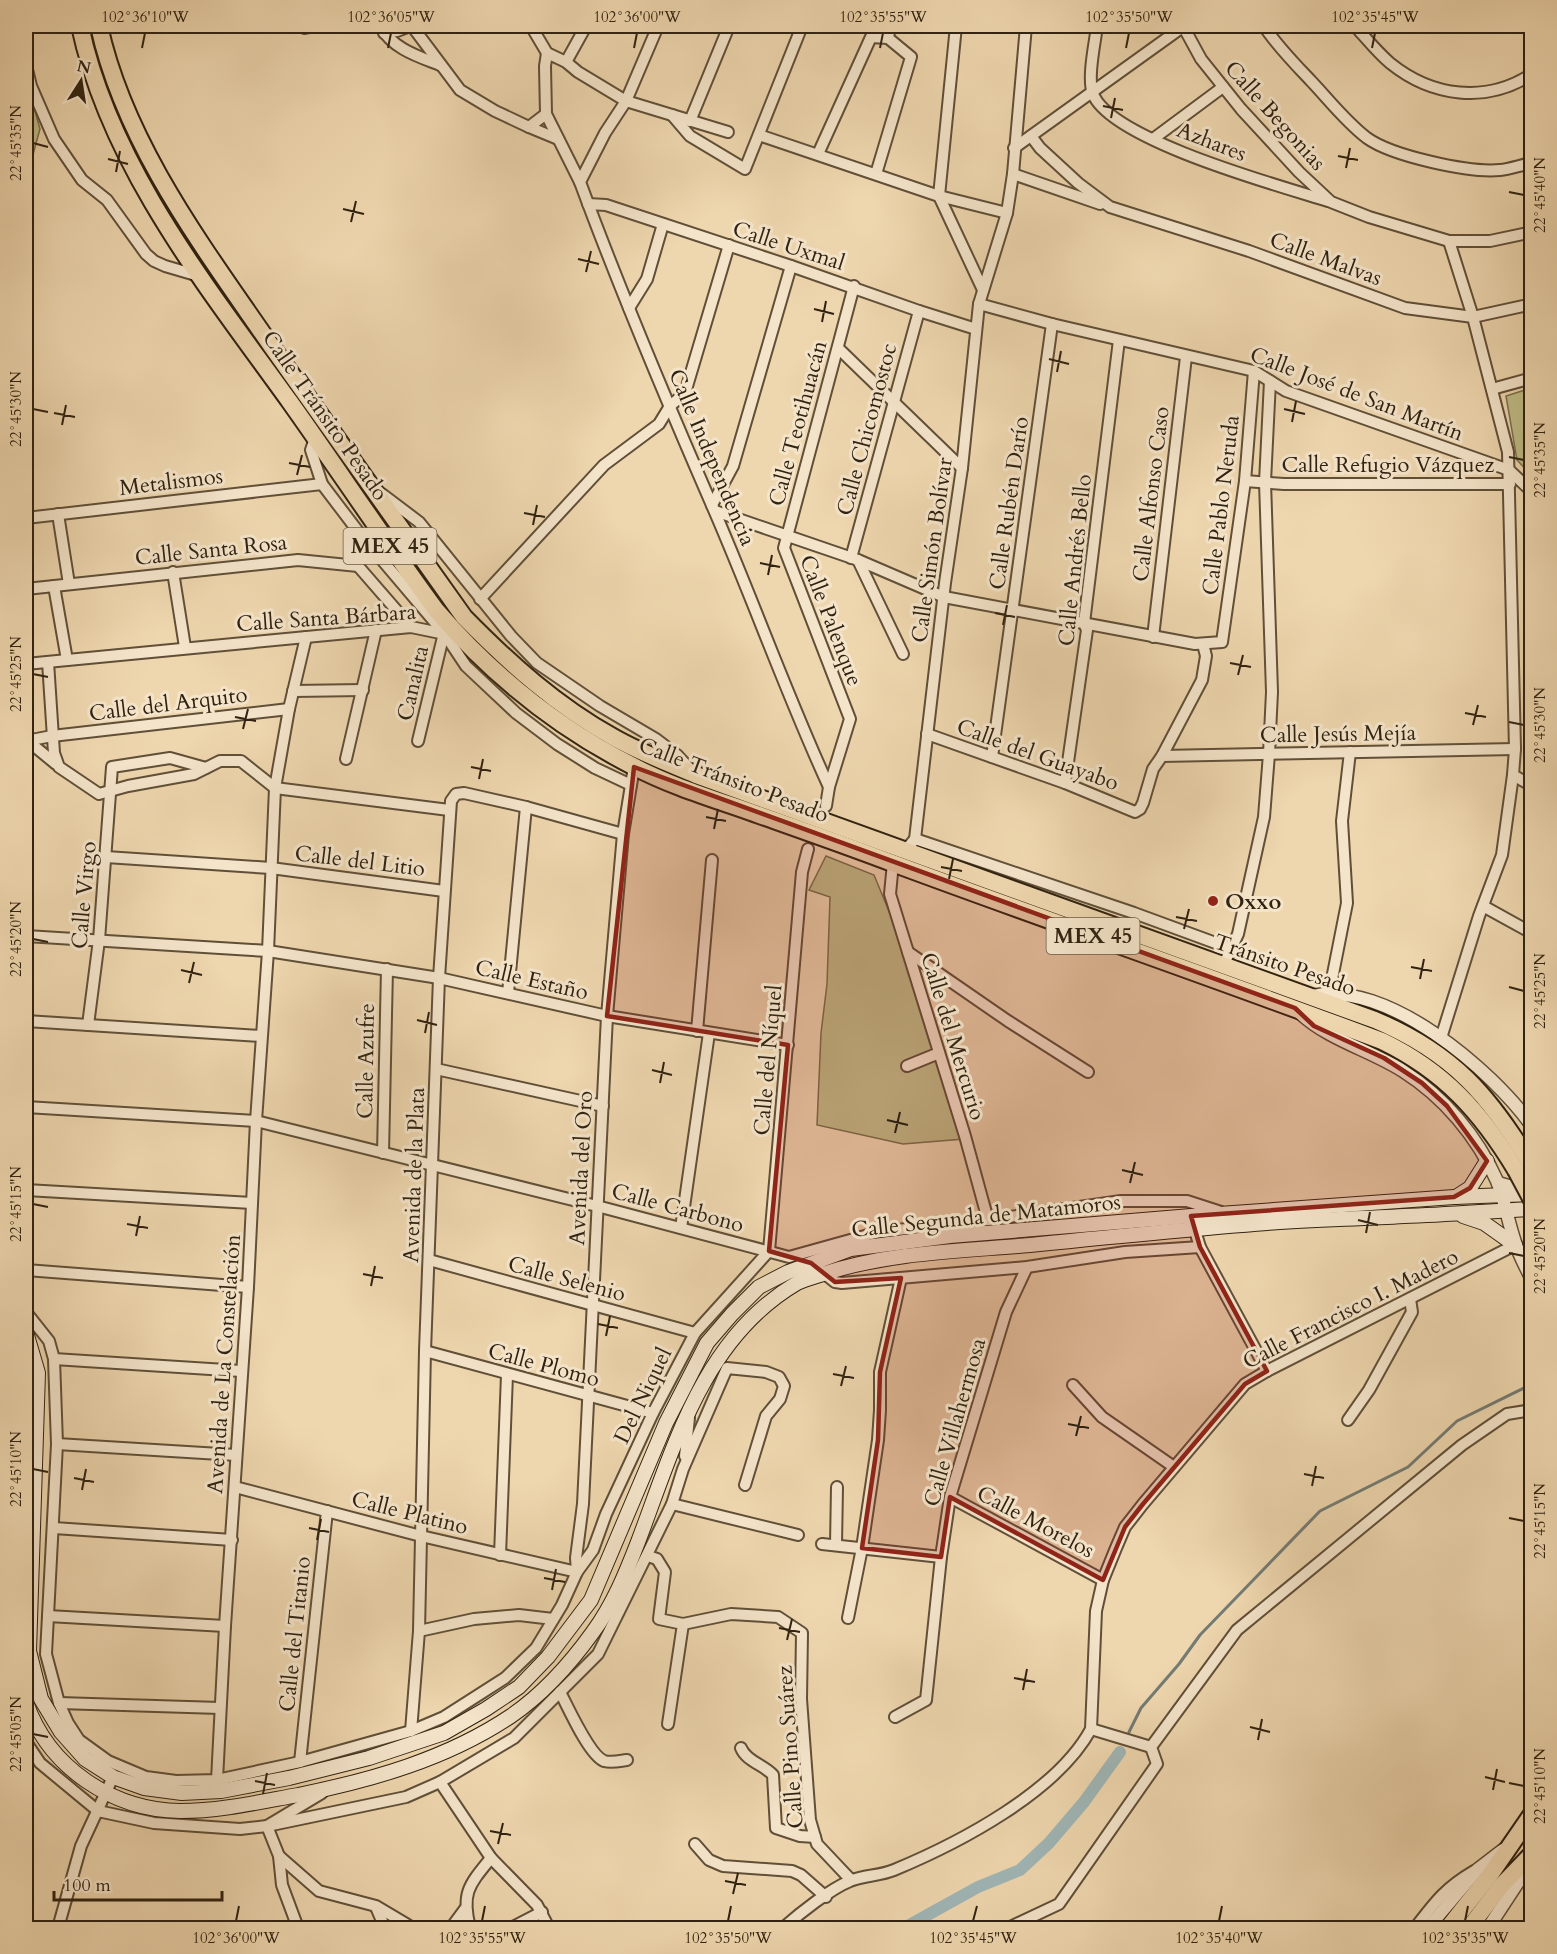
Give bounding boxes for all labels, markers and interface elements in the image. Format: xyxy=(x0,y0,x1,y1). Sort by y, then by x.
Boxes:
text: 102°36'10"W xyxy=(101,7,189,27)
text: 102°36'05"W xyxy=(347,7,435,27)
text: 102°36'00"W xyxy=(593,7,681,27)
text: 102°35'55"W xyxy=(839,7,927,27)
text: 102°35'50"W xyxy=(1085,7,1173,27)
text: 102°35'45"W xyxy=(1331,7,1419,27)
north arrow xyxy=(51,51,111,111)
street label: Calle Begonias xyxy=(1218,54,1333,177)
text: N xyxy=(75,55,93,80)
text: 22°45'35"N xyxy=(6,105,26,181)
street label: Azhares xyxy=(1172,115,1251,169)
text: 22°45'40"N xyxy=(1530,157,1550,233)
street label: Calle Uxmal xyxy=(729,214,849,278)
street label: Calle Malvas xyxy=(1265,225,1386,293)
street label: Calle Tránsito Pesado xyxy=(255,324,395,507)
street label: Calle Teotihuacán xyxy=(761,337,835,509)
street label: Calle José de San Martín xyxy=(1246,339,1468,449)
street label: Calle Chicomostoc xyxy=(830,340,904,519)
street label: Calle Independencia xyxy=(661,364,763,551)
text: 22°45'30"N xyxy=(6,371,26,447)
street label: Calle Alfonso Caso xyxy=(1125,405,1177,584)
street label: Calle Pablo Neruda xyxy=(1195,413,1247,597)
street label: Calle Rubén Darío xyxy=(982,415,1036,592)
text: 22°45'35"N xyxy=(1530,422,1550,498)
street label: Calle Refugio Vázquez xyxy=(1282,450,1495,480)
street label: Calle Simón Bolívar xyxy=(904,455,960,645)
street label: Metalismos xyxy=(118,461,225,503)
street label: Calle Andrés Bello xyxy=(1051,473,1099,648)
street label: Calle Santa Rosa xyxy=(134,527,289,573)
road number: MEX 45 xyxy=(344,528,436,564)
street label: Calle Palenque xyxy=(792,551,870,690)
street label: Calle Santa Bárbara xyxy=(235,597,417,639)
text: 22°45'25"N xyxy=(6,636,26,712)
street label: Canalita xyxy=(390,642,436,724)
street label: Calle del Arquito xyxy=(87,679,249,729)
text: 22°45'30"N xyxy=(1530,687,1550,763)
street label: Calle del Guayabo xyxy=(952,712,1123,798)
street label: Calle Jesús Mejía xyxy=(1260,718,1417,750)
street label: Calle Tránsito Pesado xyxy=(634,730,833,830)
street label: Calle del Litio xyxy=(293,838,427,884)
street label: Calle Virgo xyxy=(64,840,104,950)
place label: Oxxo xyxy=(1225,887,1281,917)
marker: Oxxo xyxy=(1206,894,1220,908)
text: 22°45'20"N xyxy=(6,901,26,977)
road number: MEX 45 xyxy=(1046,918,1140,954)
street label: Tránsito Pesado xyxy=(1210,927,1360,1003)
street label: Calle del Mercurio xyxy=(913,949,993,1124)
street label: Calle Estaño xyxy=(472,952,591,1008)
text: 22°45'25"N xyxy=(1530,953,1550,1029)
street label: Calle del Níquel xyxy=(746,983,790,1137)
street label: Calle Azufre xyxy=(350,1003,382,1119)
street label: Avenida de la Plata xyxy=(396,1086,432,1263)
street label: Avenida del Oro xyxy=(562,1090,600,1246)
text: 22°45'15"N xyxy=(6,1166,26,1242)
street label: Calle Carbono xyxy=(608,1176,747,1240)
street label: Calle Segunda de Matamoros xyxy=(850,1187,1122,1245)
text: 22°45'20"N xyxy=(1530,1218,1550,1294)
street label: Avenida de La Constelación xyxy=(200,1233,248,1495)
street label: Calle Francisco I. Madero xyxy=(1237,1241,1463,1376)
street label: Calle Selenio xyxy=(505,1249,629,1309)
street label: Calle Villahermosa xyxy=(917,1334,993,1510)
street label: Calle Plomo xyxy=(485,1336,603,1394)
street label: Del Niquel xyxy=(607,1342,679,1449)
text: 22°45'10"N xyxy=(6,1431,26,1507)
street label: Calle Morelos xyxy=(972,1478,1099,1565)
text: 22°45'15"N xyxy=(1530,1483,1550,1559)
street label: Calle Platino xyxy=(348,1484,471,1542)
street label: Calle del Titanio xyxy=(272,1555,318,1713)
street label: Calle Pino Suárez xyxy=(769,1664,811,1829)
text: 22°45'05"N xyxy=(6,1696,26,1772)
text: 22°45'10"N xyxy=(1530,1748,1550,1824)
scale bar xyxy=(54,1864,222,1902)
text: 100 m xyxy=(63,1873,111,1898)
text: 102°36'00"W xyxy=(192,1928,280,1948)
text: 102°35'55"W xyxy=(438,1928,526,1948)
text: 102°35'50"W xyxy=(684,1928,772,1948)
text: 102°35'45"W xyxy=(929,1928,1017,1948)
text: 102°35'40"W xyxy=(1175,1928,1263,1948)
text: 102°35'35"W xyxy=(1421,1928,1509,1948)

